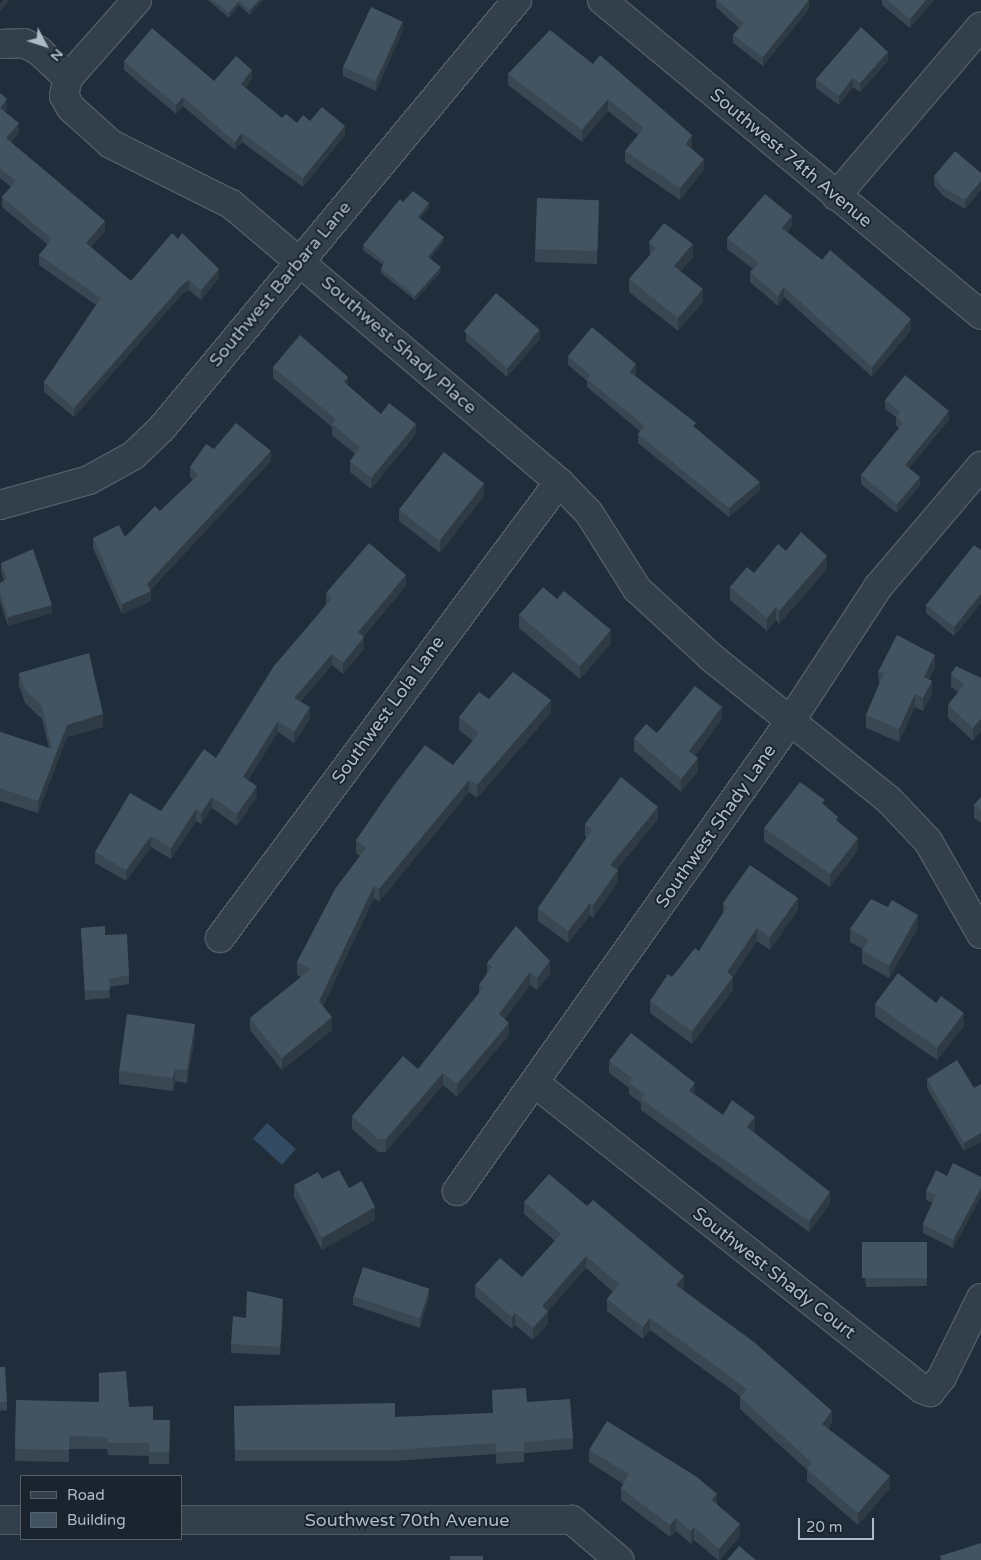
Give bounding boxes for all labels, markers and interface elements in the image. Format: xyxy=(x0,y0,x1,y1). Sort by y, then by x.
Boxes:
north arrow xyxy=(20,20,70,70)
text: N xyxy=(47,45,67,65)
street label: Southwest 74th Avenue xyxy=(706,84,876,232)
street label: Southwest Barbara Lane xyxy=(204,197,356,371)
street label: Southwest Shady Place xyxy=(317,272,481,418)
street label: Southwest Lola Lane xyxy=(327,632,449,788)
street label: Southwest Shady Lane xyxy=(651,740,781,912)
street label: Southwest Shady Court xyxy=(688,1203,860,1343)
legend xyxy=(20,1475,182,1540)
text: Road xyxy=(67,1486,105,1504)
scale bar xyxy=(801,1508,877,1540)
street label: Southwest 70th Avenue xyxy=(305,1509,509,1531)
text: Building xyxy=(67,1511,126,1529)
text: 20 m xyxy=(806,1518,843,1536)

